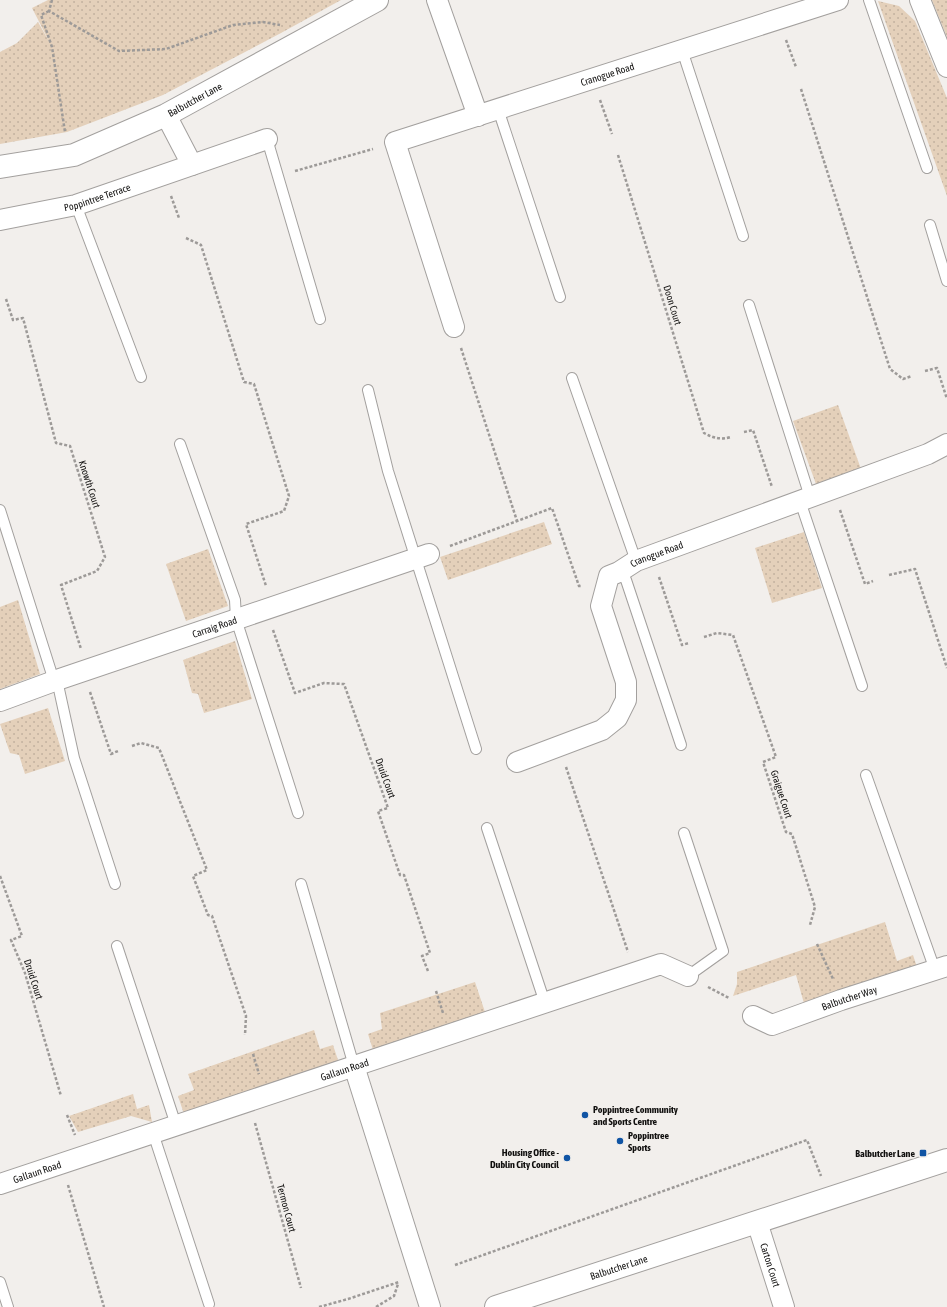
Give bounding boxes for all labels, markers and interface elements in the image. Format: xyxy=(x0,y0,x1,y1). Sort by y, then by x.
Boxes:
street label: Cranogue Road xyxy=(579,61,636,88)
street label: Balbutcher Lane xyxy=(166,80,224,119)
street label: Poppintree Terrace xyxy=(63,181,132,213)
street label: Doon Court xyxy=(661,284,684,326)
street label: Knowth Court xyxy=(77,459,102,509)
street label: Cranogue Road xyxy=(628,539,685,569)
street label: Carraig Road xyxy=(191,614,239,640)
street label: Druid Court xyxy=(373,757,398,800)
street label: Graigue Court xyxy=(769,769,794,820)
street label: Druid Court xyxy=(22,958,45,1001)
street label: Balbutcher Way xyxy=(820,984,878,1013)
street label: Gallaun Road xyxy=(319,1057,370,1083)
place label: Poppintree Community and Sports Centre xyxy=(593,1104,679,1127)
marker: Poppintree Community and Sports Centre xyxy=(580,1110,590,1120)
place label: Poppintree Sports xyxy=(628,1130,669,1153)
marker: Poppintree Sports xyxy=(615,1136,625,1146)
place label: Housing Office - Dublin City Council xyxy=(490,1147,559,1170)
place label: Balbutcher Lane xyxy=(855,1148,915,1159)
marker: Balbutcher Lane xyxy=(918,1148,928,1158)
marker: Housing Office - Dublin City Council xyxy=(562,1153,572,1163)
street label: Gallaun Road xyxy=(12,1159,63,1185)
street label: Termon Court xyxy=(275,1183,298,1233)
street label: Carton Court xyxy=(758,1242,782,1289)
street label: Balbutcher Lane xyxy=(589,1253,649,1282)

